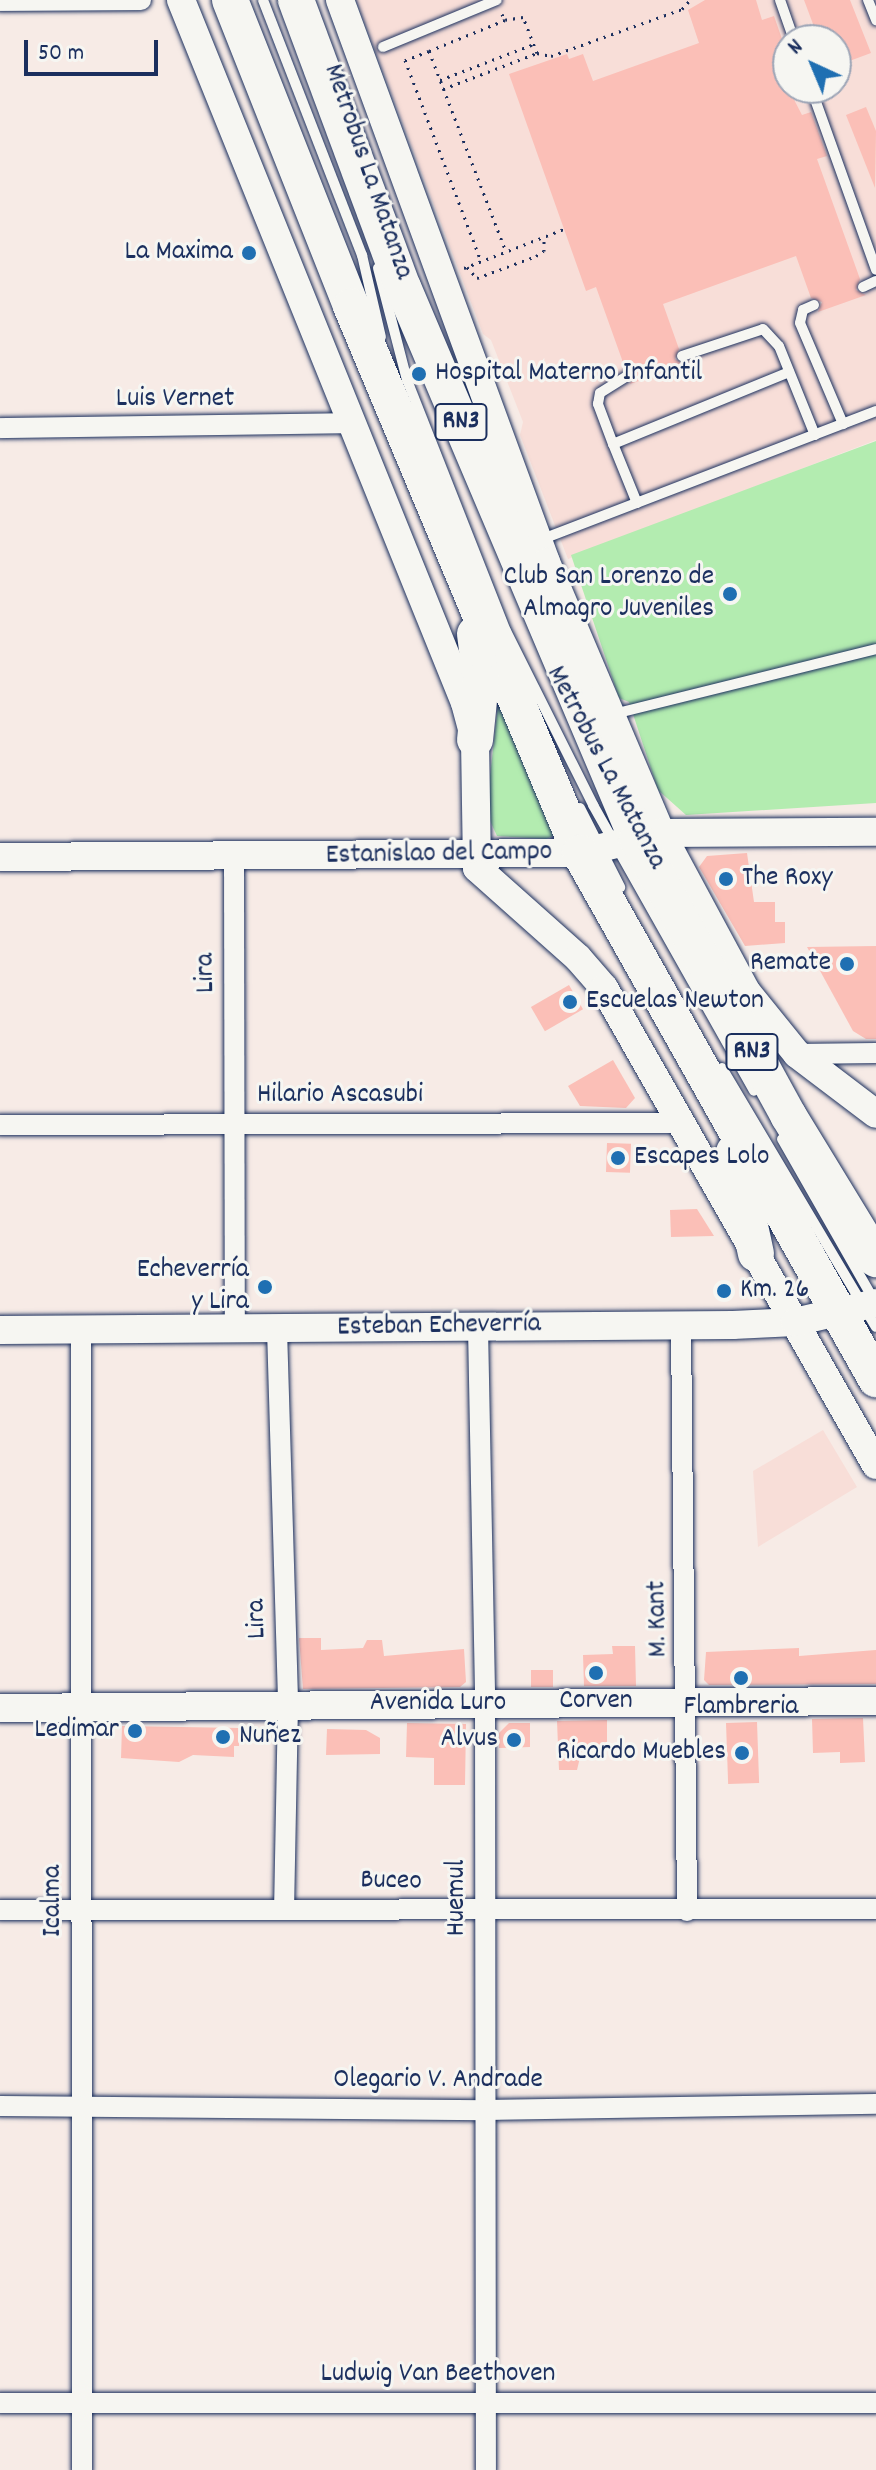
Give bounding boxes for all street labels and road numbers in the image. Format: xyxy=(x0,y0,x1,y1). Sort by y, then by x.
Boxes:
street label: Metrobus La Matanza xyxy=(314,60,420,284)
street label: Luis Vernet xyxy=(116,383,234,417)
road number: RN3 xyxy=(433,400,489,444)
street label: Metrobus La Matanza xyxy=(537,661,673,875)
street label: Estanislao del Campo xyxy=(325,836,553,874)
street label: Lira xyxy=(190,953,224,993)
road number: RN3 xyxy=(724,1030,780,1074)
street label: Hilario Ascasubi xyxy=(257,1079,423,1113)
street label: Esteban Echeverría xyxy=(337,1308,541,1346)
street label: M. Kant xyxy=(642,1580,676,1658)
street label: Lira xyxy=(241,1598,275,1640)
street label: Avenida Luro xyxy=(370,1687,506,1721)
street label: Huemul xyxy=(441,1860,475,1936)
street label: Icalma xyxy=(37,1865,71,1937)
street label: Buceo xyxy=(360,1865,422,1899)
street label: Olegario V. Andrade xyxy=(333,2064,543,2098)
street label: Ludwig Van Beethoven xyxy=(321,2358,555,2392)

